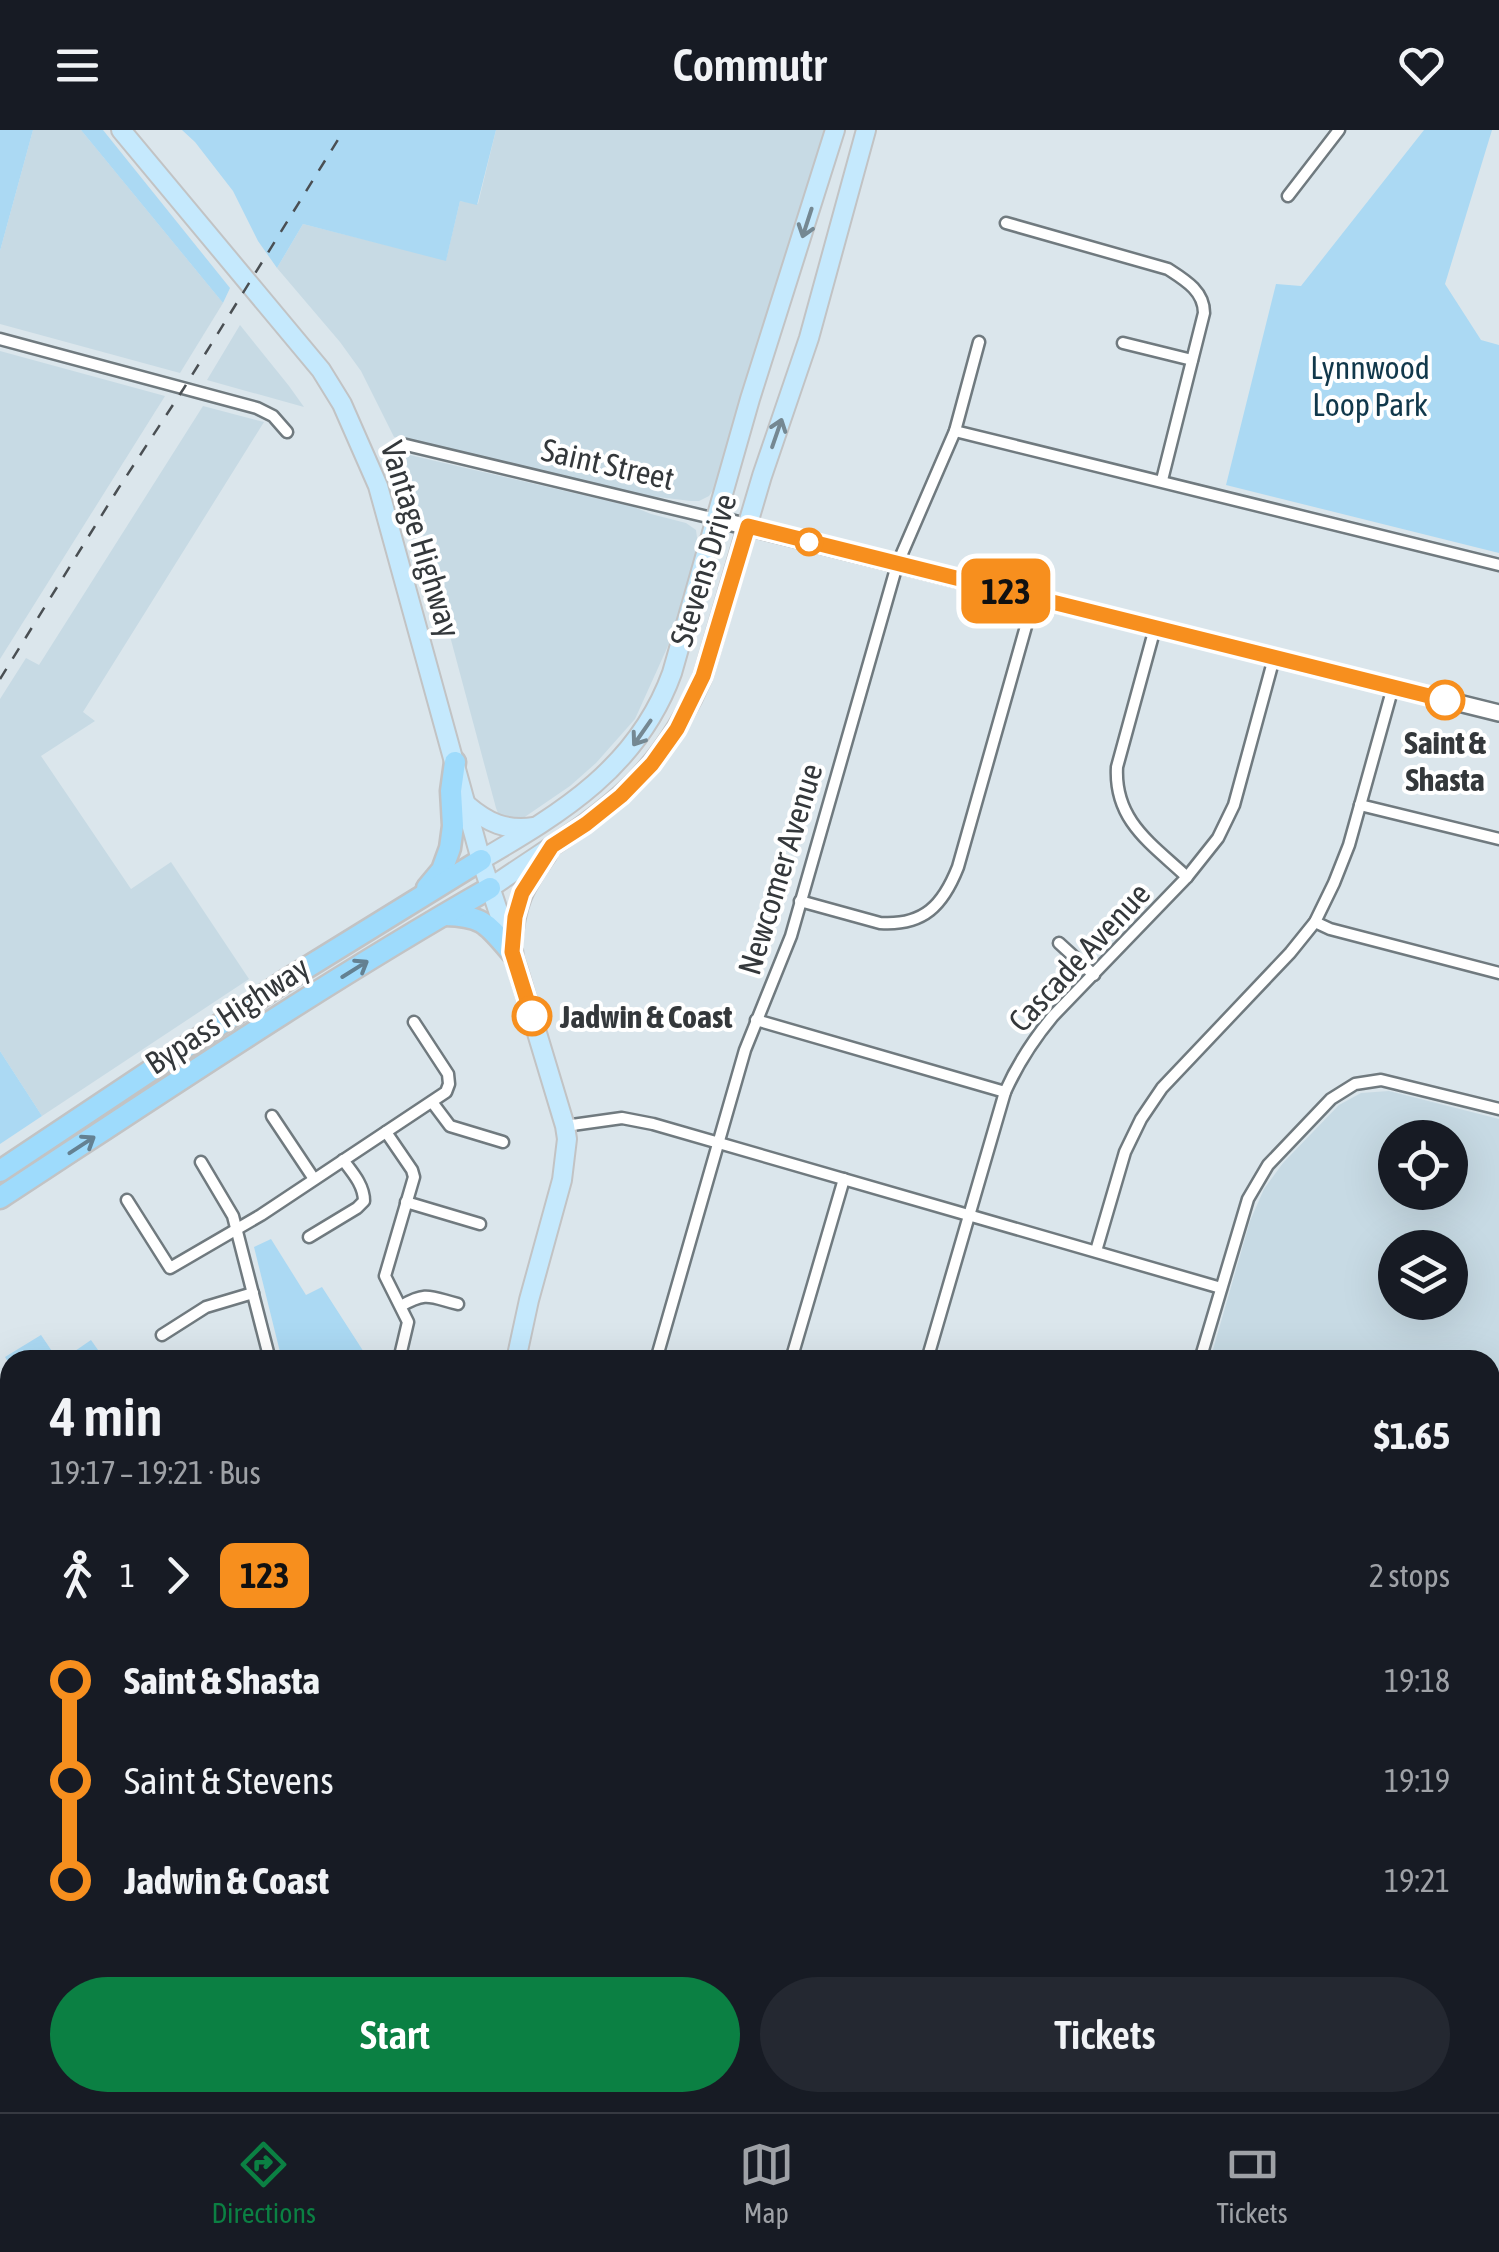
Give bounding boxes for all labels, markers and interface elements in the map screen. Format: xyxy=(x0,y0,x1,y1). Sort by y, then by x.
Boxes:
icon: menu xyxy=(50,38,105,93)
icon: heart xyxy=(1394,38,1449,93)
text: Commutr xyxy=(672,39,827,91)
one-way arrow xyxy=(797,207,815,239)
park label: Lynnwood Loop Park xyxy=(1310,349,1430,423)
one-way arrow xyxy=(769,418,787,450)
street label: Saint Street xyxy=(538,431,678,497)
street label: Vantage Highway xyxy=(374,436,468,642)
street label: Stevens Drive xyxy=(662,489,744,651)
unlabelled marker xyxy=(796,529,822,555)
line badge: 123 xyxy=(948,558,1064,624)
text: 123 xyxy=(981,571,1031,611)
marker: Saint & Shasta xyxy=(1426,681,1464,719)
one-way arrow xyxy=(632,718,653,746)
place label: Saint & Shasta xyxy=(1404,724,1487,798)
street label: Newcomer Avenue xyxy=(730,759,830,979)
street label: Cascade Avenue xyxy=(1001,875,1157,1039)
street label: Bypass Highway xyxy=(138,948,316,1082)
one-way arrow xyxy=(340,959,369,979)
marker: Jadwin & Coast xyxy=(513,997,551,1035)
place label: Jadwin & Coast xyxy=(559,998,733,1035)
map controls xyxy=(1378,1120,1468,1320)
button: locate xyxy=(1378,1120,1468,1210)
one-way arrow xyxy=(67,1134,95,1155)
button: layers xyxy=(1378,1230,1468,1320)
text: 4 min xyxy=(50,1385,162,1448)
text: $1.65 xyxy=(1374,1414,1450,1457)
text: 19:17 – 19:21 · Bus xyxy=(50,1454,261,1491)
icon: walk xyxy=(50,1548,105,1603)
icon: forward xyxy=(150,1548,205,1603)
text: 123 xyxy=(240,1555,289,1595)
text: 1 xyxy=(120,1557,135,1594)
text: 2 stops xyxy=(1369,1557,1450,1594)
text: Saint & Shasta xyxy=(124,1659,320,1702)
text: 19:18 xyxy=(1384,1662,1450,1699)
text: Saint & Stevens xyxy=(124,1759,334,1802)
text: 19:19 xyxy=(1384,1762,1450,1799)
text: Jadwin & Coast xyxy=(124,1859,329,1902)
text: 19:21 xyxy=(1384,1862,1450,1899)
button: Start xyxy=(50,1977,740,2092)
button: Tickets xyxy=(760,1977,1450,2092)
tab: Directions xyxy=(211,2137,316,2229)
tab: Map xyxy=(739,2137,794,2229)
tab: Tickets xyxy=(1217,2137,1288,2229)

